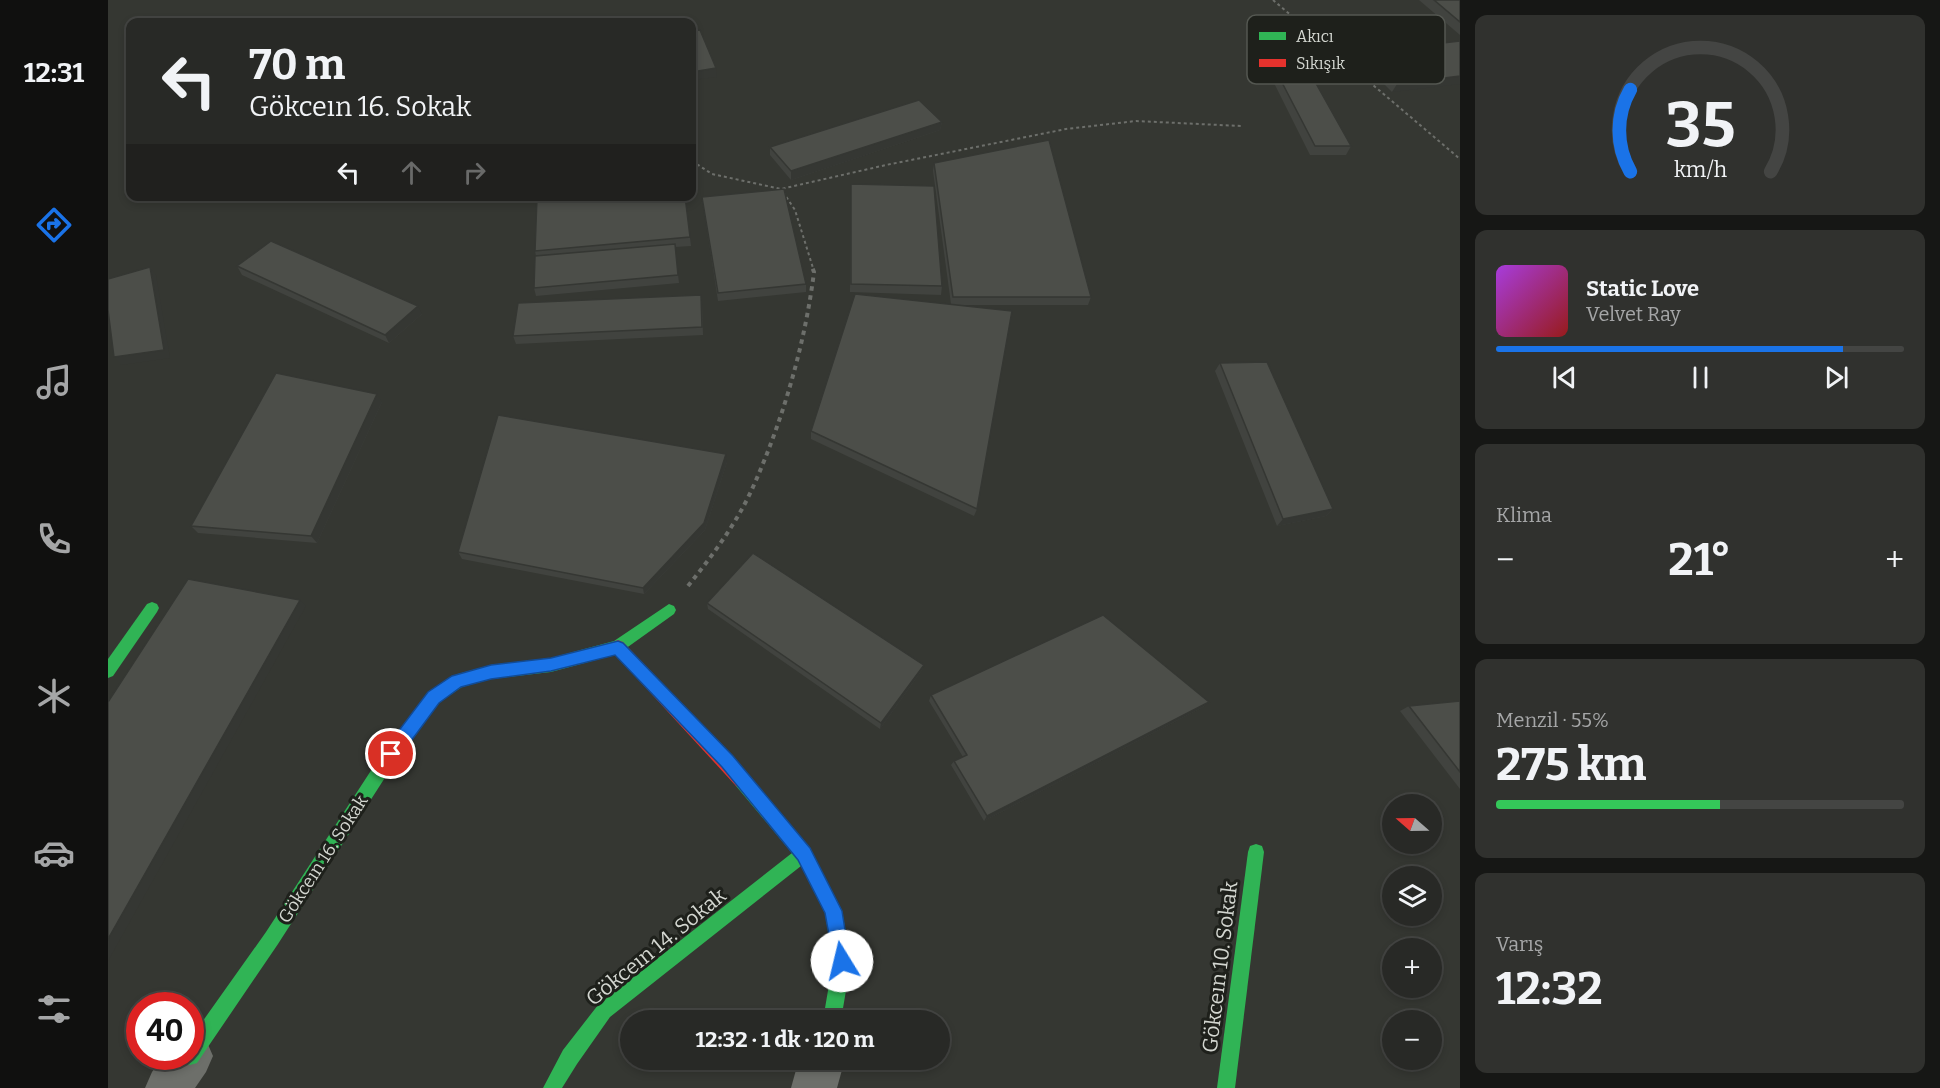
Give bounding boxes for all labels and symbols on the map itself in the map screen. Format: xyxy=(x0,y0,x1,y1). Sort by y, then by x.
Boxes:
legend xyxy=(1247,15,1445,84)
text: Akıcı xyxy=(1296,27,1334,46)
text: Sıkışık xyxy=(1296,54,1345,73)
pin xyxy=(365,728,416,779)
street label: Gökceın 16. Sokak xyxy=(273,790,373,927)
north arrow xyxy=(1382,794,1442,854)
street label: Gökceın 10. Sokak xyxy=(1197,880,1243,1054)
street label: Gökceın 14. Sokak xyxy=(581,882,731,1011)
position arrow xyxy=(810,929,874,993)
speed limit sign: 40 xyxy=(126,992,204,1070)

